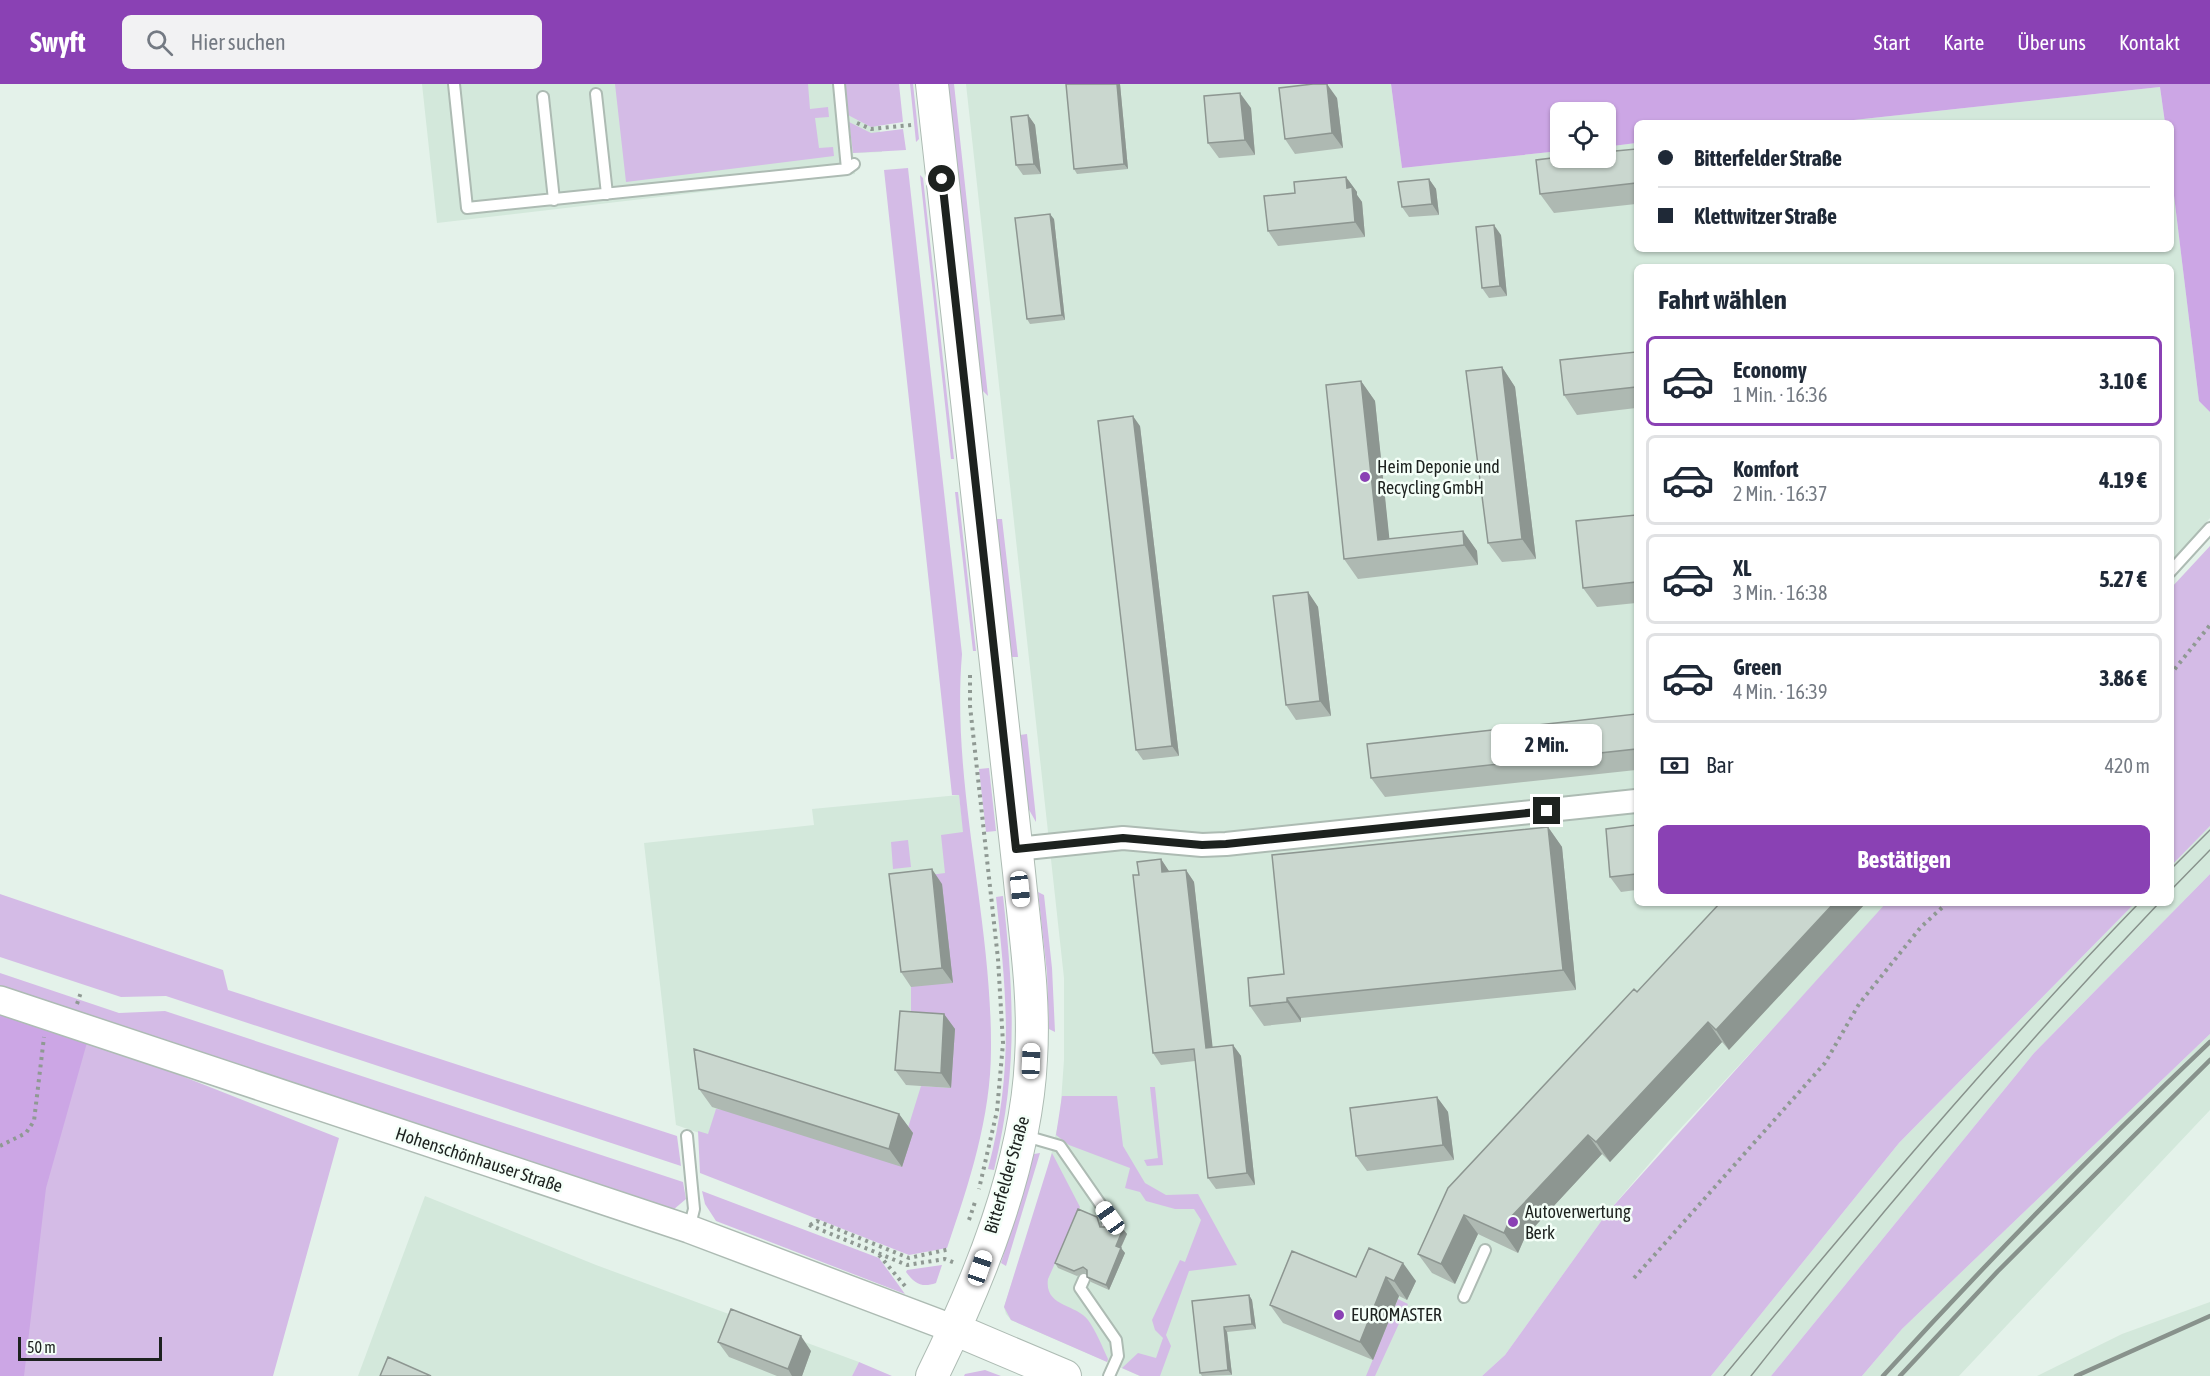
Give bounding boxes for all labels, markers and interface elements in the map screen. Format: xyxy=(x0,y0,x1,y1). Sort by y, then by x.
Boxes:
search box xyxy=(122,15,542,69)
text: Swyft xyxy=(30,26,86,58)
icon: search xyxy=(143,26,176,59)
text: Hier suchen xyxy=(191,29,286,55)
text: Start xyxy=(1874,30,1910,54)
text: Karte xyxy=(1943,30,1984,54)
text: Über uns xyxy=(2017,30,2086,54)
text: Kontakt xyxy=(2119,30,2180,54)
map controls xyxy=(1550,102,1616,168)
button: locate xyxy=(1550,102,1616,168)
text: Bitterfelder Straße xyxy=(1694,145,1842,171)
route start xyxy=(928,165,955,192)
text: Klettwitzer Straße xyxy=(1694,203,1837,229)
text: Fahrt wählen xyxy=(1658,284,1787,315)
icon: car xyxy=(1661,354,1715,408)
text: Economy xyxy=(1733,357,1807,383)
text: 3.10 € xyxy=(2099,368,2147,394)
text: 1 Min. · 16:36 xyxy=(1733,383,1827,406)
icon: car xyxy=(1661,453,1715,507)
place label: Heim Deponie und Recycling GmbH xyxy=(1377,456,1500,498)
text: Komfort xyxy=(1733,456,1799,482)
text: 4.19 € xyxy=(2099,467,2147,493)
marker: Heim Deponie und Recycling GmbH xyxy=(1358,470,1372,484)
text: 2 Min. · 16:37 xyxy=(1733,482,1827,505)
icon: car xyxy=(1661,552,1715,606)
text: XL xyxy=(1733,555,1751,581)
text: 5.27 € xyxy=(2099,566,2147,592)
text: 3 Min. · 16:38 xyxy=(1733,581,1827,604)
icon: car xyxy=(1661,651,1715,705)
text: Green xyxy=(1733,654,1782,680)
text: 3.86 € xyxy=(2099,665,2147,691)
text: 4 Min. · 16:39 xyxy=(1733,680,1827,703)
callout: 2 Min. xyxy=(1492,724,1602,766)
text: 2 Min. xyxy=(1525,733,1568,756)
icon: cash xyxy=(1658,749,1691,782)
text: Bar xyxy=(1706,752,1733,778)
text: 420 m xyxy=(2105,754,2150,777)
route end xyxy=(1533,797,1560,824)
button: Bestätigen xyxy=(1658,825,2150,894)
car xyxy=(1009,870,1031,908)
car xyxy=(1021,1043,1041,1079)
street label: Bitterfelder Straße xyxy=(980,1114,1033,1236)
street label: Hohenschönhauser Straße xyxy=(393,1123,565,1196)
car xyxy=(1092,1198,1128,1238)
place label: Autoverwertung Berk xyxy=(1525,1201,1631,1243)
marker: Autoverwertung Berk xyxy=(1506,1215,1520,1229)
car xyxy=(966,1248,994,1288)
place label: EUROMASTER xyxy=(1351,1304,1442,1325)
marker: EUROMASTER xyxy=(1332,1308,1346,1322)
scale bar xyxy=(18,1334,162,1362)
text: 50 m xyxy=(27,1338,56,1356)

